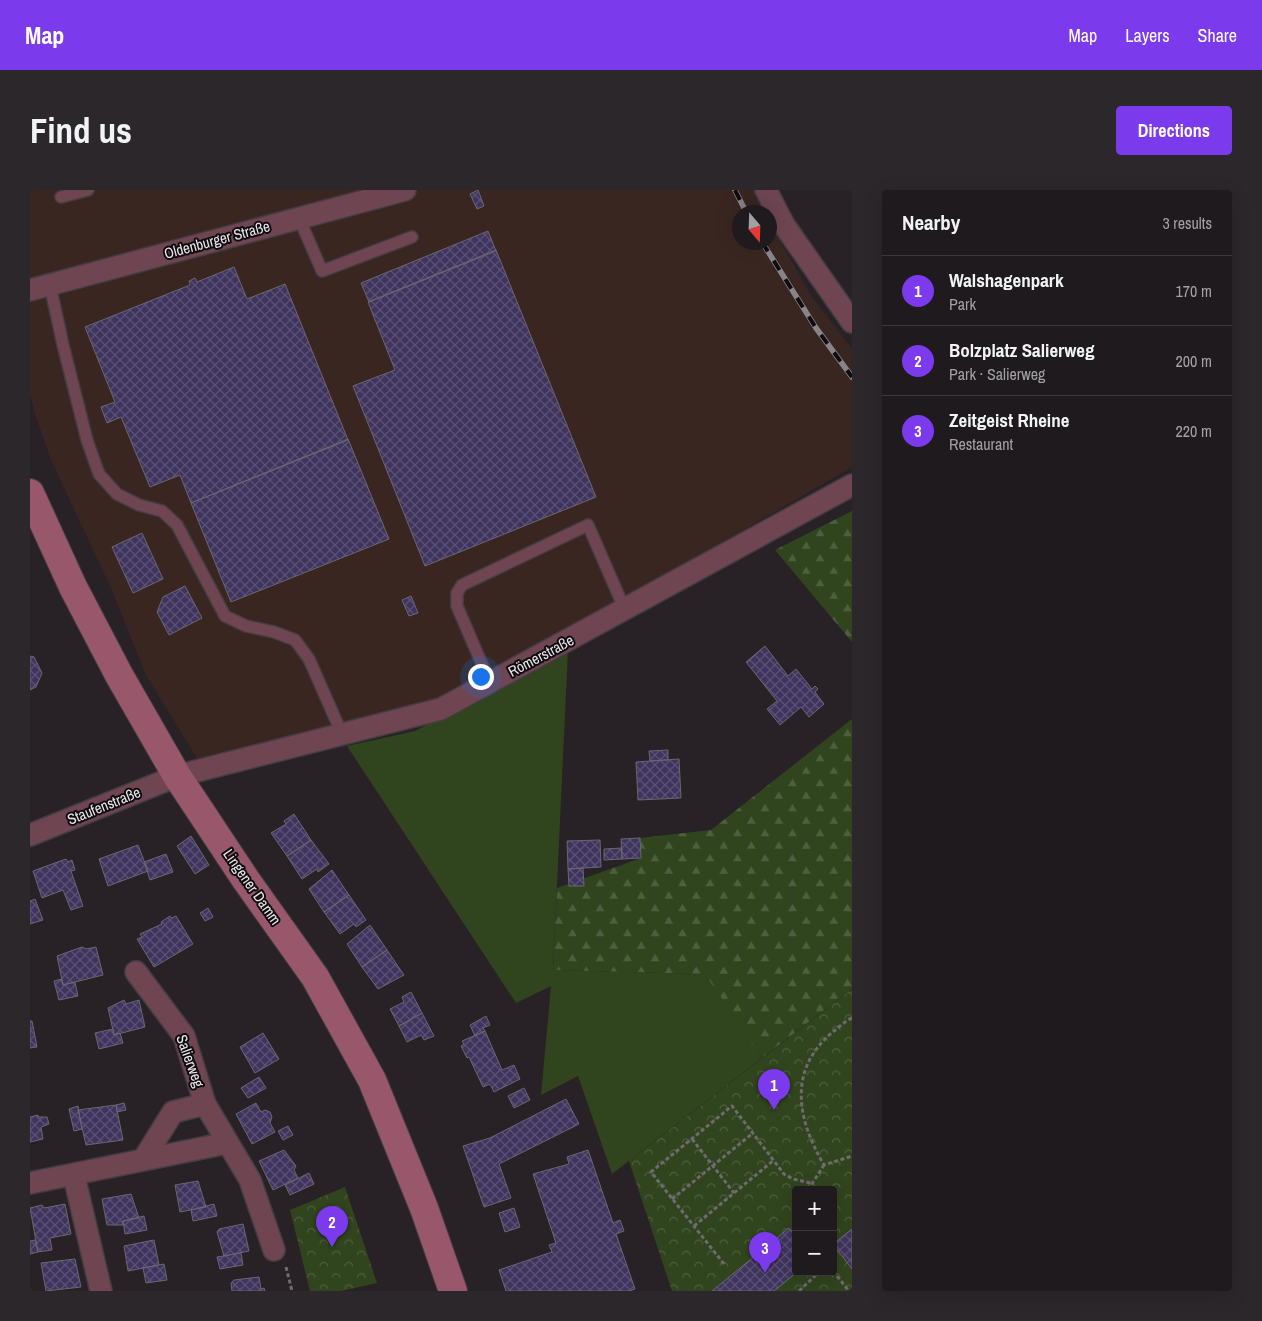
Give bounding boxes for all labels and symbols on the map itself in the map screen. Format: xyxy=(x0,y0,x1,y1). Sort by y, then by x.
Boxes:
north arrow xyxy=(732,205,777,250)
street label: Oldenburger Straße xyxy=(162,215,272,264)
street label: Römerstraße xyxy=(504,629,578,682)
your location xyxy=(468,664,494,690)
street label: Staufenstraße xyxy=(64,781,144,830)
street label: Lingener Damm xyxy=(219,845,286,929)
street label: Salierweg xyxy=(171,1032,210,1090)
pin: 1 xyxy=(758,1069,790,1110)
pin: 2 xyxy=(316,1206,348,1247)
pin: 3 xyxy=(749,1232,781,1273)

